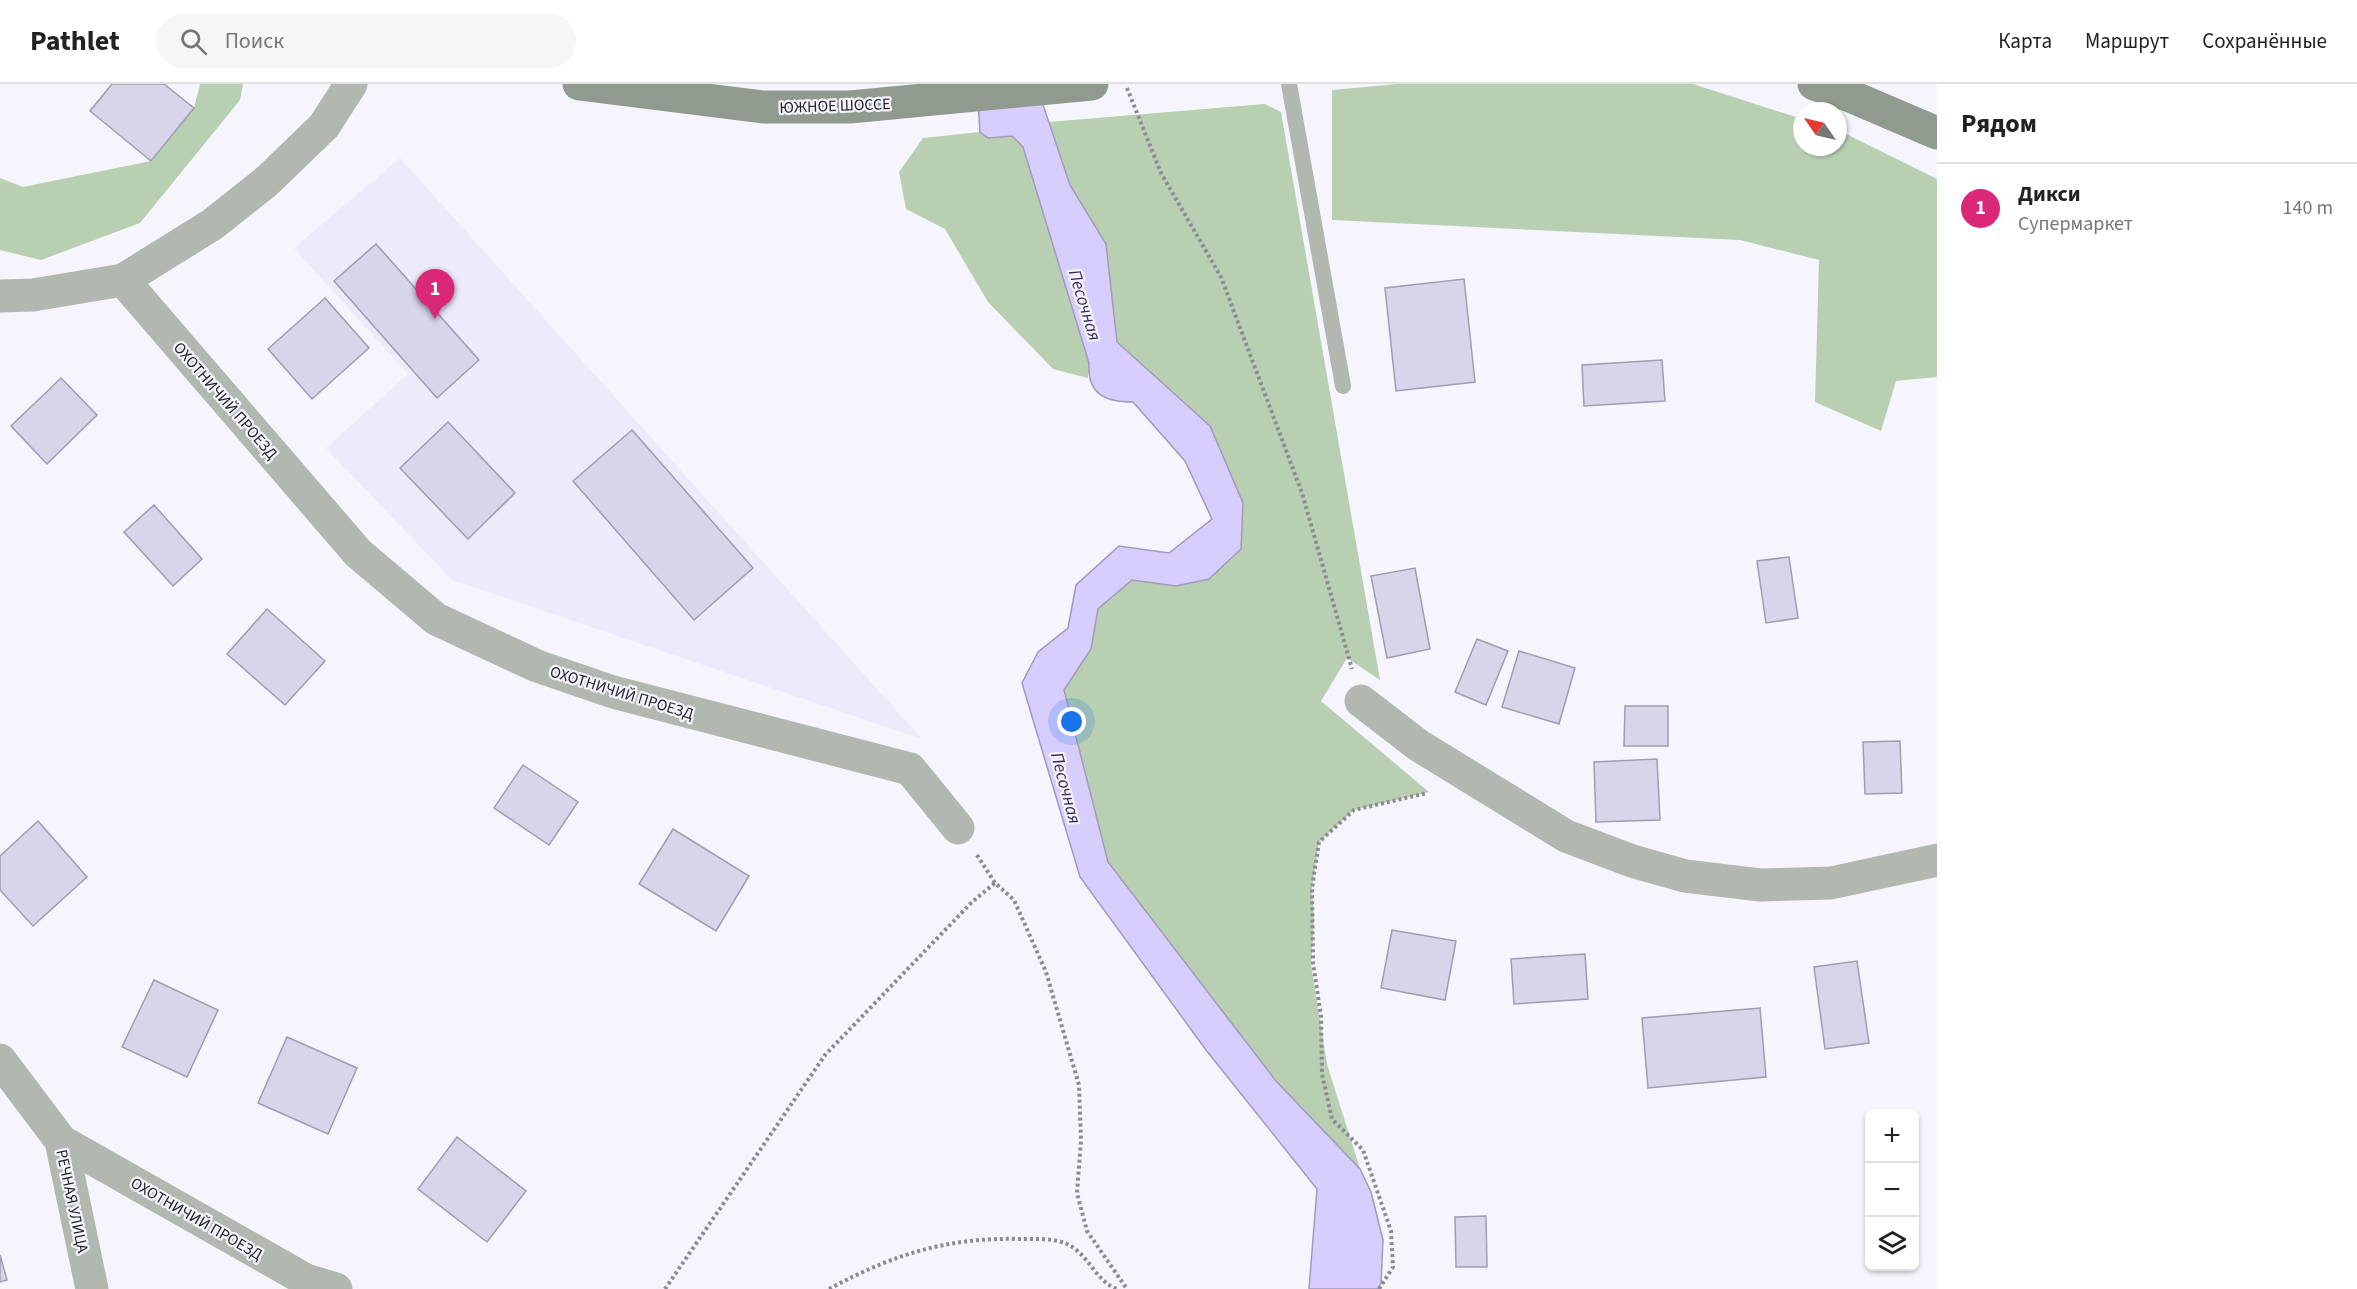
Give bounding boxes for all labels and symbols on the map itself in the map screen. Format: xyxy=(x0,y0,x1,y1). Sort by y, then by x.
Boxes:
street label: ЮЖНОЕ ШОССЕ xyxy=(779,93,891,119)
north arrow xyxy=(1793,102,1847,156)
water label: Песочная xyxy=(1062,267,1107,344)
pin: 1 xyxy=(416,270,454,319)
street label: ОХОТНИЧИЙ ПРОЕЗД xyxy=(168,337,282,464)
street label: ОХОТНИЧИЙ ПРОЕЗД xyxy=(547,661,696,725)
your location xyxy=(1057,707,1086,736)
water label: Песочная xyxy=(1044,750,1087,827)
street label: РЕЧНАЯ УЛИЦА xyxy=(50,1147,94,1255)
street label: ОХОТНИЧИЙ ПРОЕЗД xyxy=(127,1172,266,1266)

